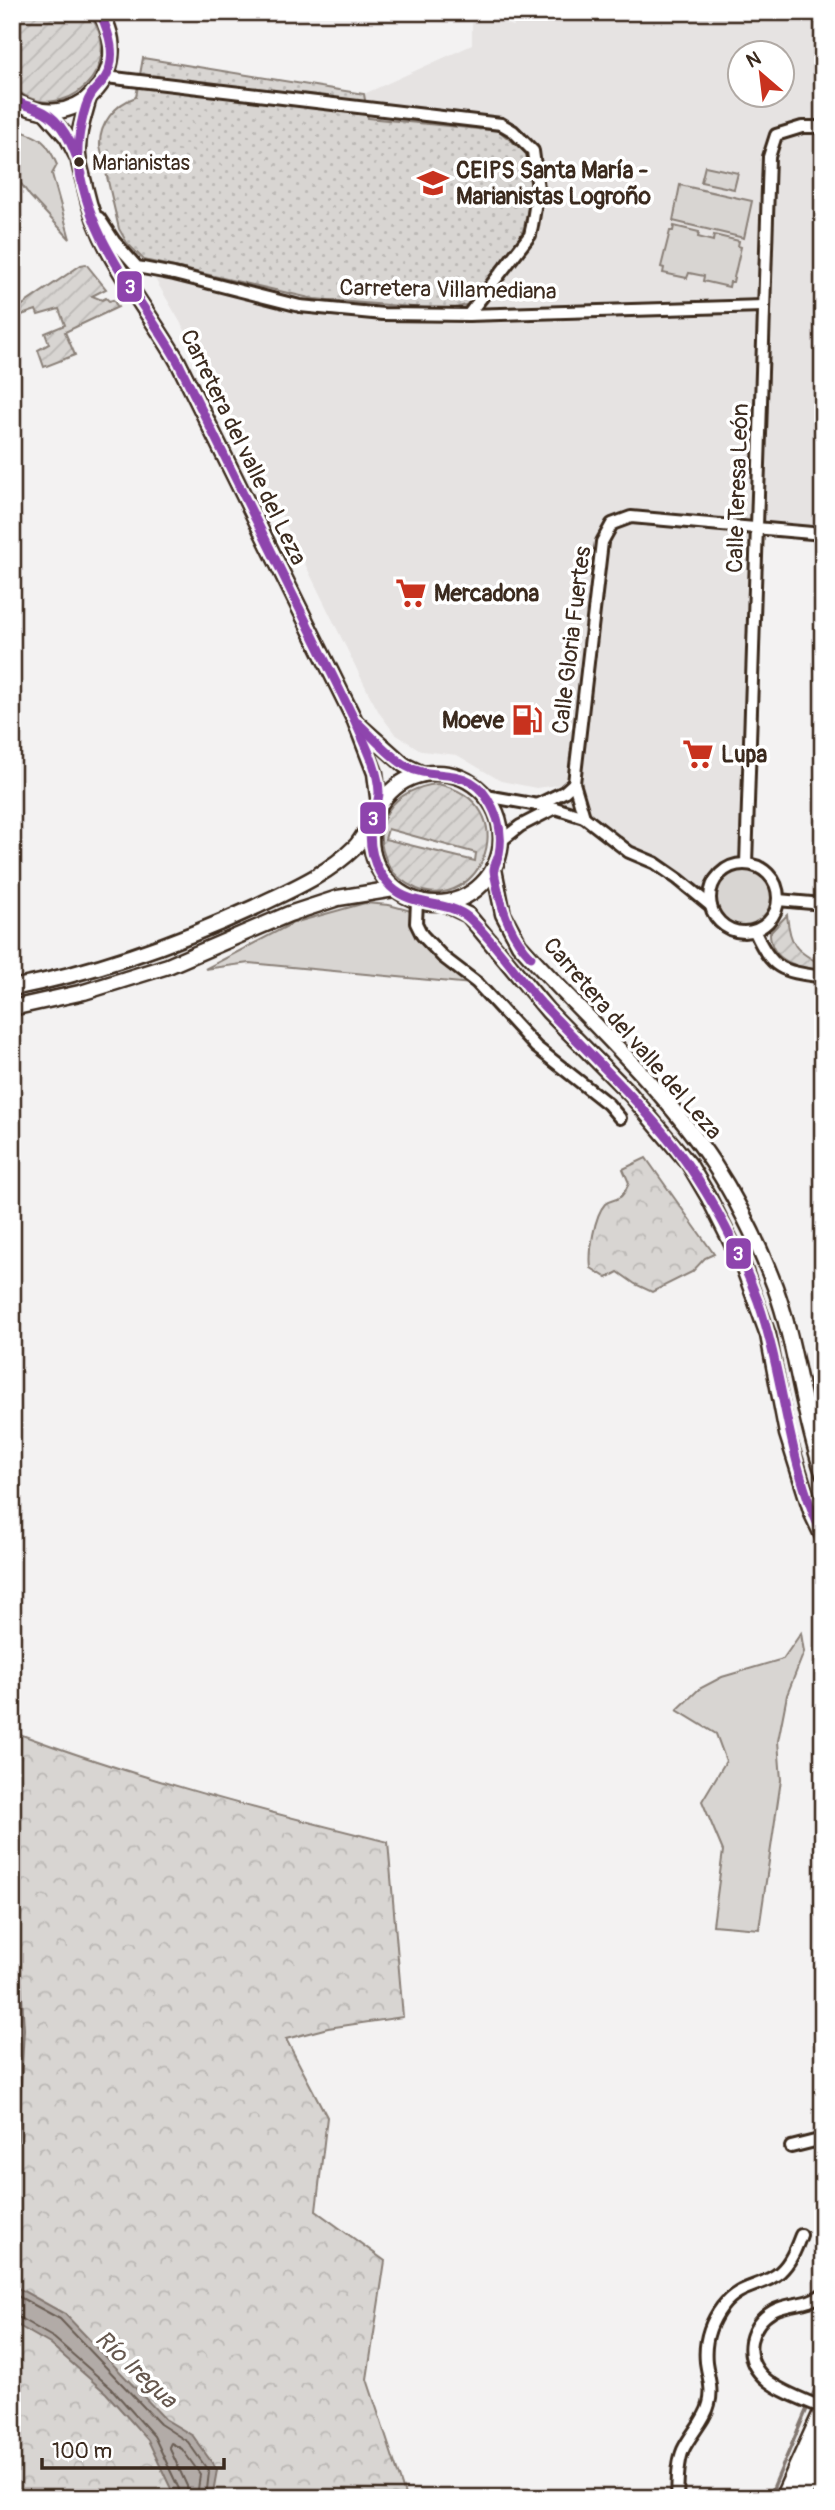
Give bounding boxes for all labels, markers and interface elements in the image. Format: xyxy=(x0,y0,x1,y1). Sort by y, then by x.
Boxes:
north arrow xyxy=(726,38,796,108)
text: N xyxy=(742,46,765,73)
place label: Marianistas xyxy=(92,150,190,177)
marker: Marianistas xyxy=(72,155,86,169)
place label: CEIPS Santa María - Marianistas Logroño xyxy=(456,156,651,211)
school or university icon: CEIPS Santa María - Marianistas Logroño xyxy=(416,166,450,200)
line badge: 3 xyxy=(116,270,143,303)
street label: Carretera Villamediana xyxy=(339,273,557,306)
text: 3 xyxy=(125,275,135,299)
street label: Carretera del valle del Leza xyxy=(174,325,313,570)
street label: Calle Teresa León xyxy=(720,403,755,573)
street label: Calle Gloria Fuertes xyxy=(546,545,597,736)
supermarket icon: Mercadona xyxy=(394,576,428,610)
place label: Mercadona xyxy=(434,579,539,608)
fuel station icon: Moeve xyxy=(510,703,544,737)
place label: Moeve xyxy=(442,706,505,735)
supermarket icon: Lupa xyxy=(681,737,715,771)
place label: Lupa xyxy=(721,740,767,769)
line badge: 3 xyxy=(359,801,387,835)
text: 3 xyxy=(368,807,378,831)
street label: Carretera del valle del Leza xyxy=(537,931,728,1145)
line badge: 3 xyxy=(725,1237,752,1270)
text: 3 xyxy=(733,1242,743,1266)
water label: Río Iregua xyxy=(89,2324,184,2416)
scale bar xyxy=(42,2426,224,2470)
text: 100 m xyxy=(52,2438,112,2465)

